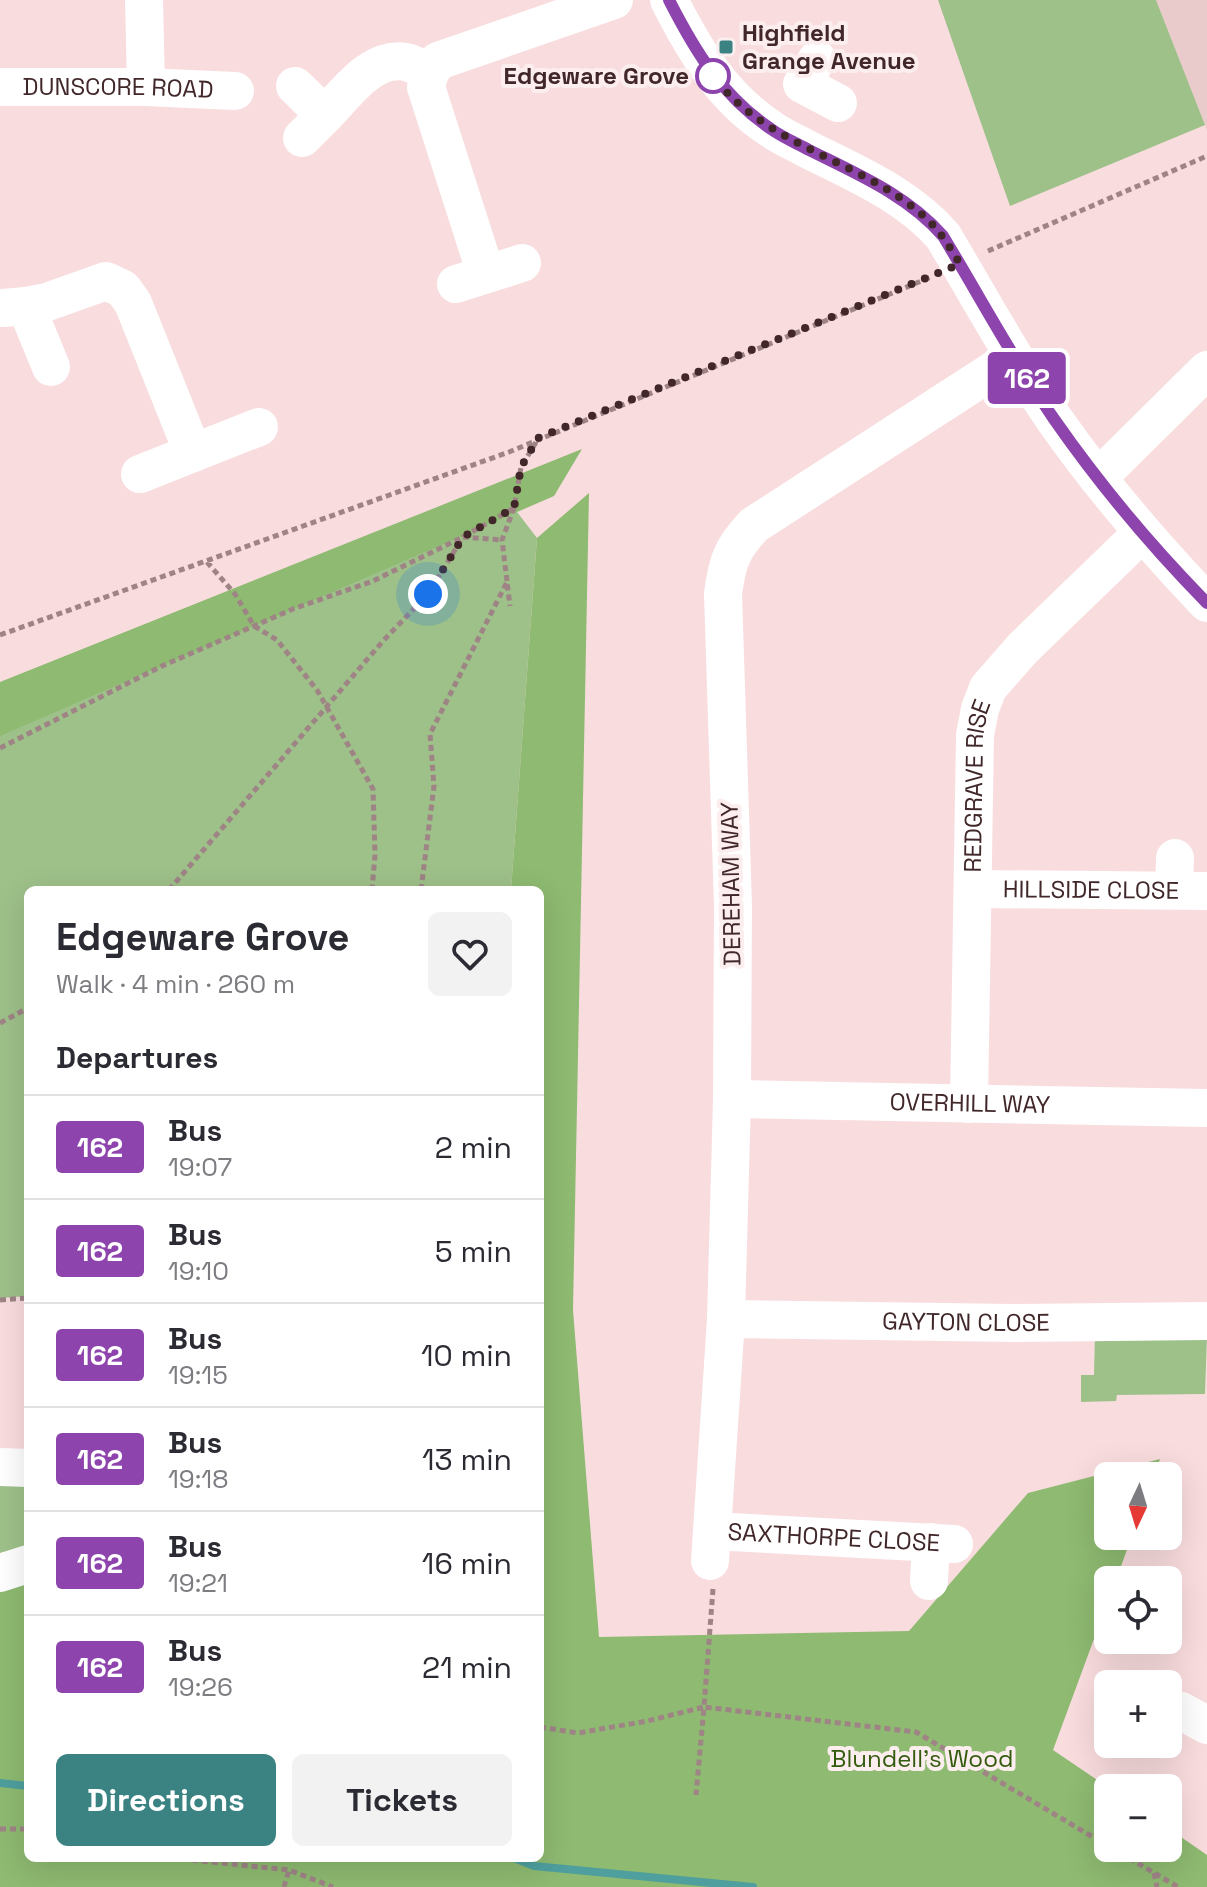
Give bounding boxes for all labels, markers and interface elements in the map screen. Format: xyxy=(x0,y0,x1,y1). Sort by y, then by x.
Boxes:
place label: Highfield Grange Avenue xyxy=(742,17,916,76)
marker: Highfield Grange Avenue xyxy=(717,38,735,56)
marker: Edgeware Grove xyxy=(696,59,730,93)
place label: Edgeware Grove xyxy=(504,60,689,91)
street label: DUNSCORE ROAD xyxy=(23,71,214,105)
line badge: 162 xyxy=(981,352,1073,404)
text: 162 xyxy=(1004,360,1050,396)
your location xyxy=(408,574,448,614)
street label: REDGRAVE RISE xyxy=(957,695,997,873)
street label: DEREHAM WAY xyxy=(714,801,747,966)
street label: HILLSIDE CLOSE xyxy=(1003,873,1179,906)
button: heart xyxy=(428,912,512,996)
text: Edgeware Grove xyxy=(56,913,350,961)
text: Walk · 4 min · 260 m xyxy=(56,967,295,1001)
text: Departures xyxy=(56,1038,218,1077)
street label: OVERHILL WAY xyxy=(889,1086,1051,1120)
text: Bus xyxy=(168,1111,222,1150)
text: 2 min xyxy=(435,1128,512,1167)
text: 162 xyxy=(77,1129,123,1165)
text: 19:07 xyxy=(168,1150,232,1184)
text: Bus xyxy=(168,1215,222,1254)
text: 5 min xyxy=(435,1232,512,1271)
text: 162 xyxy=(77,1233,123,1269)
text: 19:10 xyxy=(168,1254,229,1288)
street label: GAYTON CLOSE xyxy=(882,1305,1050,1338)
text: Bus xyxy=(168,1319,222,1358)
text: 10 min xyxy=(421,1336,512,1375)
text: 162 xyxy=(77,1337,123,1373)
text: 19:15 xyxy=(168,1358,228,1392)
text: Bus xyxy=(168,1423,222,1462)
text: 13 min xyxy=(422,1440,512,1479)
text: 162 xyxy=(77,1441,123,1477)
text: 19:18 xyxy=(168,1462,228,1496)
north arrow xyxy=(1094,1462,1182,1550)
map controls xyxy=(1094,1462,1182,1862)
street label: SAXTHORPE CLOSE xyxy=(727,1516,941,1558)
text: Bus xyxy=(168,1527,222,1566)
text: 16 min xyxy=(422,1544,512,1583)
text: 162 xyxy=(77,1545,123,1581)
text: 19:21 xyxy=(168,1566,228,1600)
button: locate xyxy=(1094,1566,1182,1654)
text: Bus xyxy=(168,1631,222,1670)
text: 21 min xyxy=(422,1648,512,1687)
text: 162 xyxy=(77,1649,123,1685)
text: 19:26 xyxy=(168,1670,233,1704)
button: + xyxy=(1094,1670,1182,1758)
park label: Blundell's Wood xyxy=(831,1743,1013,1774)
button: Directions xyxy=(56,1754,276,1846)
button: Tickets xyxy=(292,1754,512,1846)
button: − xyxy=(1094,1774,1182,1862)

